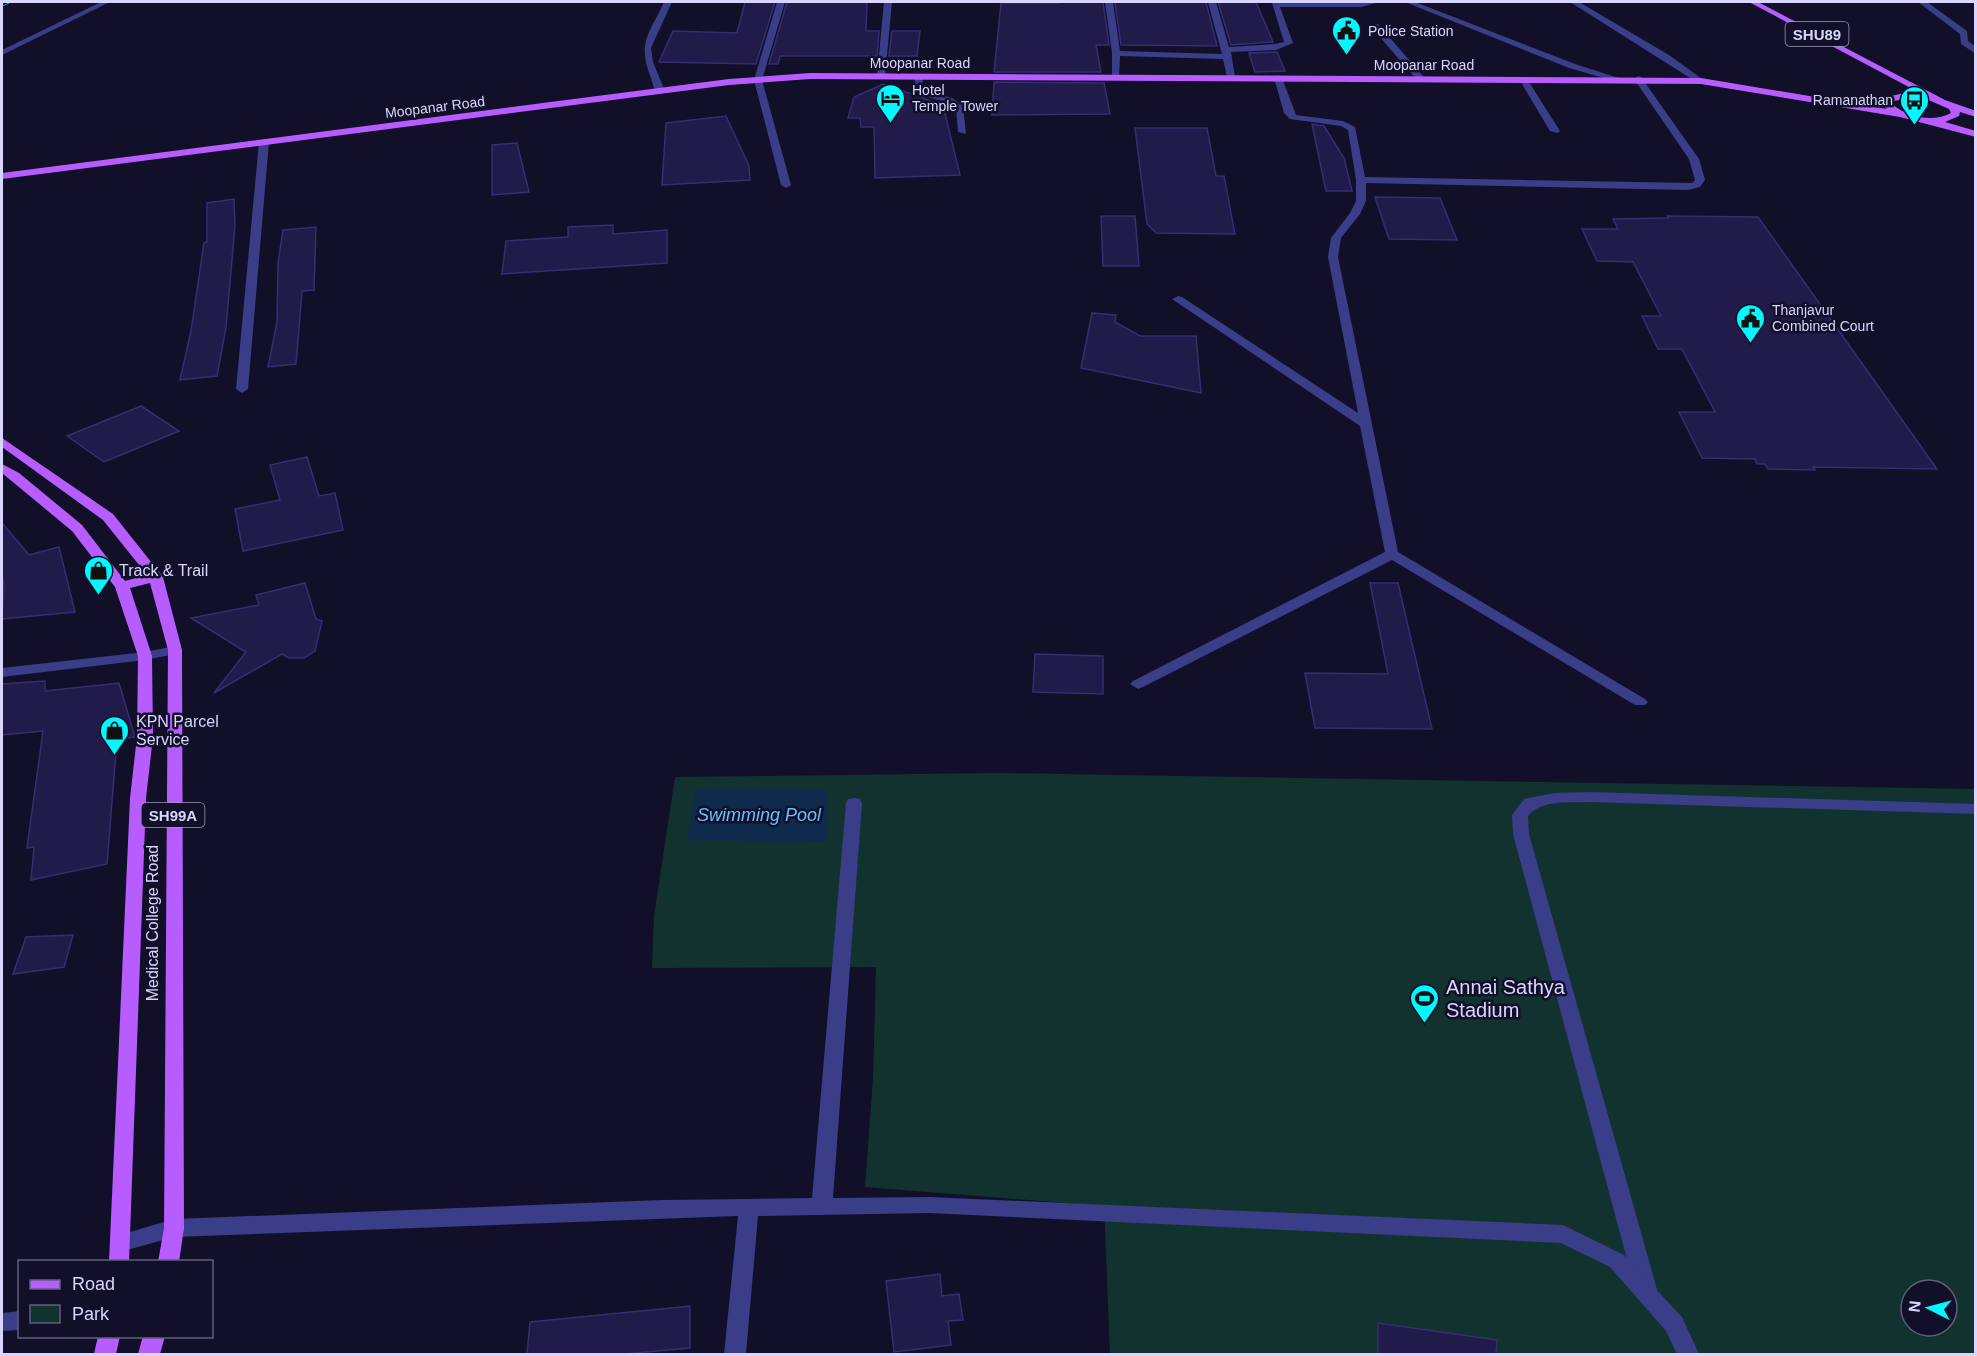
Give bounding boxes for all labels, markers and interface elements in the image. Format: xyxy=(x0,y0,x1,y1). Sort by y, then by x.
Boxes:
public building icon: Police Station xyxy=(1331,15,1363,57)
road number: SHU89 xyxy=(1786,22,1848,46)
place label: Police Station xyxy=(1368,23,1454,39)
street label: Moopanar Road xyxy=(870,55,970,71)
street label: Moopanar Road xyxy=(1374,57,1474,73)
hotel icon: Hotel Temple Tower xyxy=(875,82,907,124)
place label: Hotel Temple Tower xyxy=(912,82,998,114)
bus stop icon: Ramanathan xyxy=(1898,84,1930,126)
place label: Ramanathan xyxy=(1813,92,1893,108)
street label: Moopanar Road xyxy=(384,93,486,121)
public building icon: Thanjavur Combined Court xyxy=(1735,302,1767,344)
place label: Thanjavur Combined Court xyxy=(1772,302,1874,334)
shop icon: Track & Trail xyxy=(82,554,114,596)
place label: Track & Trail xyxy=(119,562,208,579)
place label: KPN Parcel Service xyxy=(136,713,219,748)
shop icon: KPN Parcel Service xyxy=(99,714,131,756)
road number: SH99A xyxy=(142,803,204,827)
water label: Swimming Pool xyxy=(697,805,822,825)
street label: Medical College Road xyxy=(144,845,161,1001)
place label: Annai Sathya Stadium xyxy=(1446,976,1566,1021)
sports icon: Annai Sathya Stadium xyxy=(1409,982,1441,1024)
legend xyxy=(18,1260,213,1338)
text: Road xyxy=(72,1274,115,1294)
north arrow xyxy=(1899,1278,1959,1338)
text: N xyxy=(1906,1300,1924,1313)
text: Park xyxy=(72,1304,110,1324)

